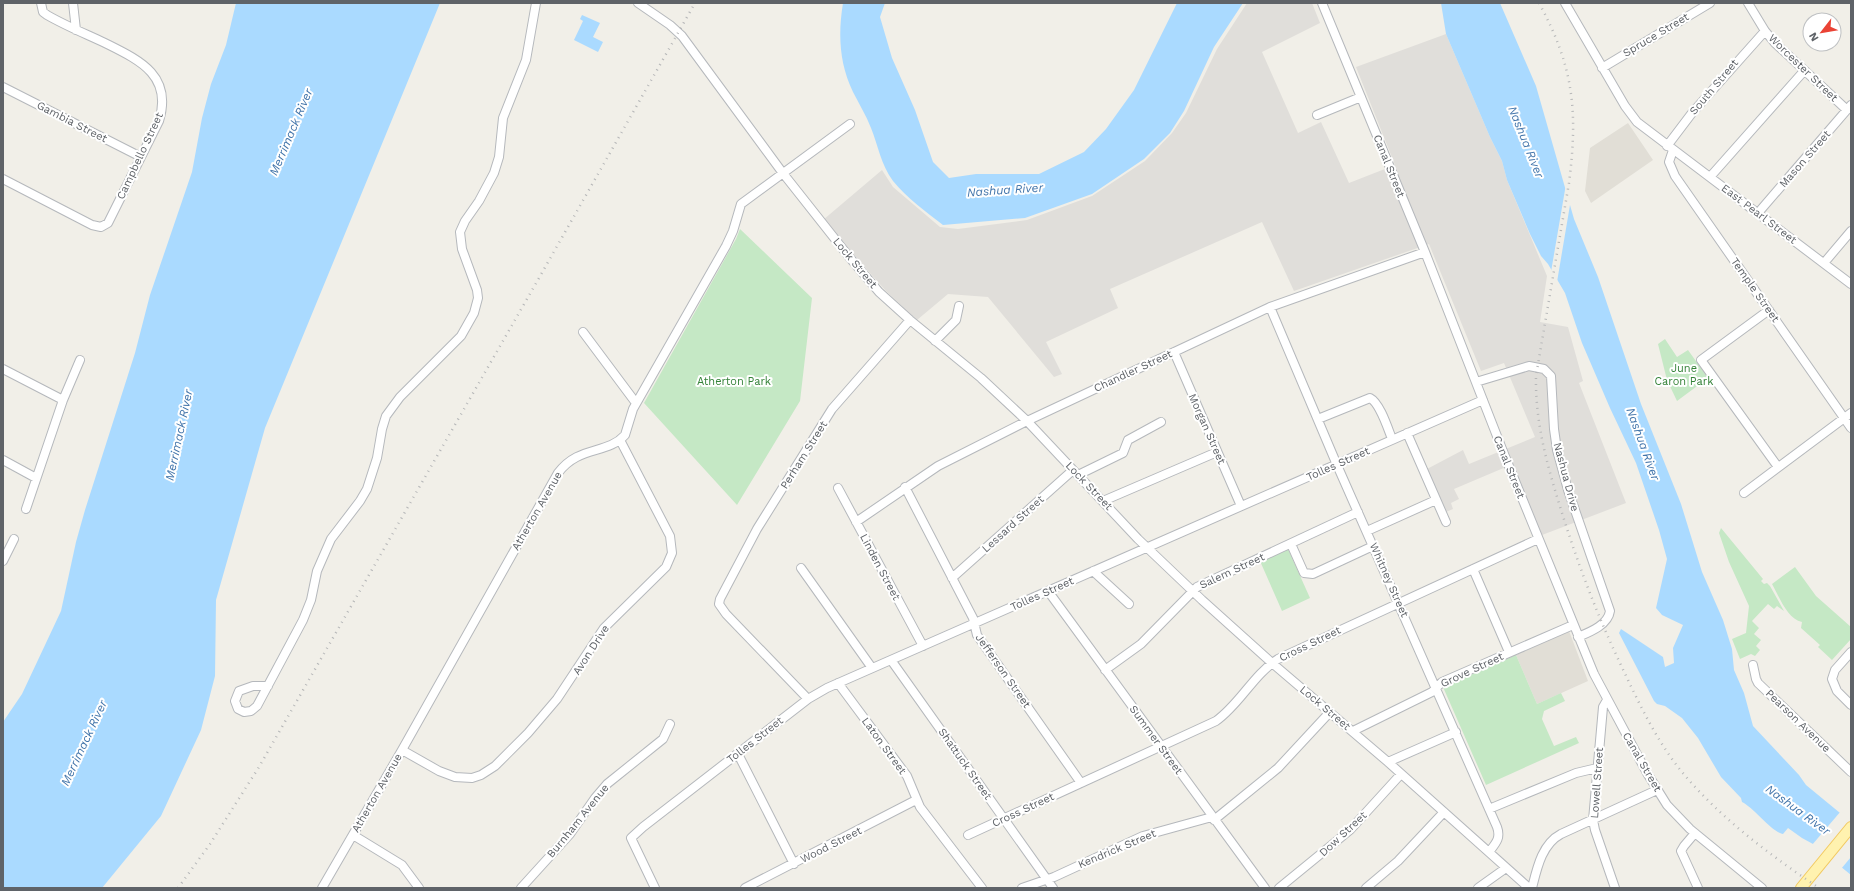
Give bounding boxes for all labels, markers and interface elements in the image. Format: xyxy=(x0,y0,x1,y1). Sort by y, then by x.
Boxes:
street label: Spruce Street xyxy=(1621,10,1692,60)
north arrow xyxy=(1802,12,1842,52)
text: N xyxy=(1806,30,1822,44)
street label: Worcester Street xyxy=(1766,32,1841,105)
street label: South Street xyxy=(1687,56,1741,117)
water label: Merrimack River xyxy=(266,85,316,177)
street label: Gambia Street xyxy=(35,99,110,146)
water label: Nashua River xyxy=(1505,104,1547,181)
street label: Campbello Street xyxy=(114,110,166,202)
street label: Mason Street xyxy=(1777,127,1834,190)
street label: Canal Street xyxy=(1370,133,1408,200)
water label: Nashua River xyxy=(966,180,1045,200)
street label: East Pearl Street xyxy=(1719,181,1800,247)
street label: Lock Street xyxy=(830,235,880,291)
street label: Temple Street xyxy=(1728,255,1782,325)
street label: Chandler Street xyxy=(1092,347,1175,395)
park label: June Caron Park xyxy=(1655,362,1713,388)
park label: Atherton Park xyxy=(697,375,771,388)
water label: Merrimack River xyxy=(162,387,196,482)
street label: Morgan Street xyxy=(1186,392,1229,467)
water label: Nashua River xyxy=(1623,406,1663,483)
street label: Perham Street xyxy=(778,418,830,491)
street label: Canal Street xyxy=(1490,434,1528,501)
street label: Nashua Drive xyxy=(1551,441,1581,513)
street label: Tolles Street xyxy=(1304,444,1372,484)
street label: Lock Street xyxy=(1063,459,1115,513)
street label: Atherton Avenue xyxy=(509,469,565,553)
street label: Lessard Street xyxy=(979,493,1047,555)
street label: Linden Street xyxy=(857,532,903,603)
street label: Whitney Street xyxy=(1367,541,1411,620)
street label: Salem Street xyxy=(1197,550,1267,592)
street label: Tolles Street xyxy=(1008,574,1076,614)
street label: Avon Drive xyxy=(570,622,612,678)
street label: Cross Street xyxy=(1277,623,1343,665)
street label: Jefferson Street xyxy=(973,631,1034,711)
street label: Grove Street xyxy=(1439,650,1506,690)
street label: Lock Street xyxy=(1297,683,1353,733)
street label: Pearson Avenue xyxy=(1763,687,1833,755)
water label: Merrimack River xyxy=(58,697,111,788)
street label: Summer Street xyxy=(1127,703,1186,777)
street label: Tolles Street xyxy=(724,714,786,766)
street label: Laton Street xyxy=(859,715,909,777)
street label: Shattuck Street xyxy=(936,726,995,803)
street label: Canal Street xyxy=(1620,730,1664,794)
street label: Lowell Street xyxy=(1588,747,1606,819)
street label: Atherton Avenue xyxy=(349,751,405,835)
street label: Burnham Avenue xyxy=(544,782,612,860)
water label: Nashua River xyxy=(1763,782,1834,839)
street label: Cross Street xyxy=(990,790,1056,830)
street label: Dow Street xyxy=(1317,808,1370,859)
street label: Wood Street xyxy=(798,824,864,866)
street label: Kendrick Street xyxy=(1076,827,1158,871)

